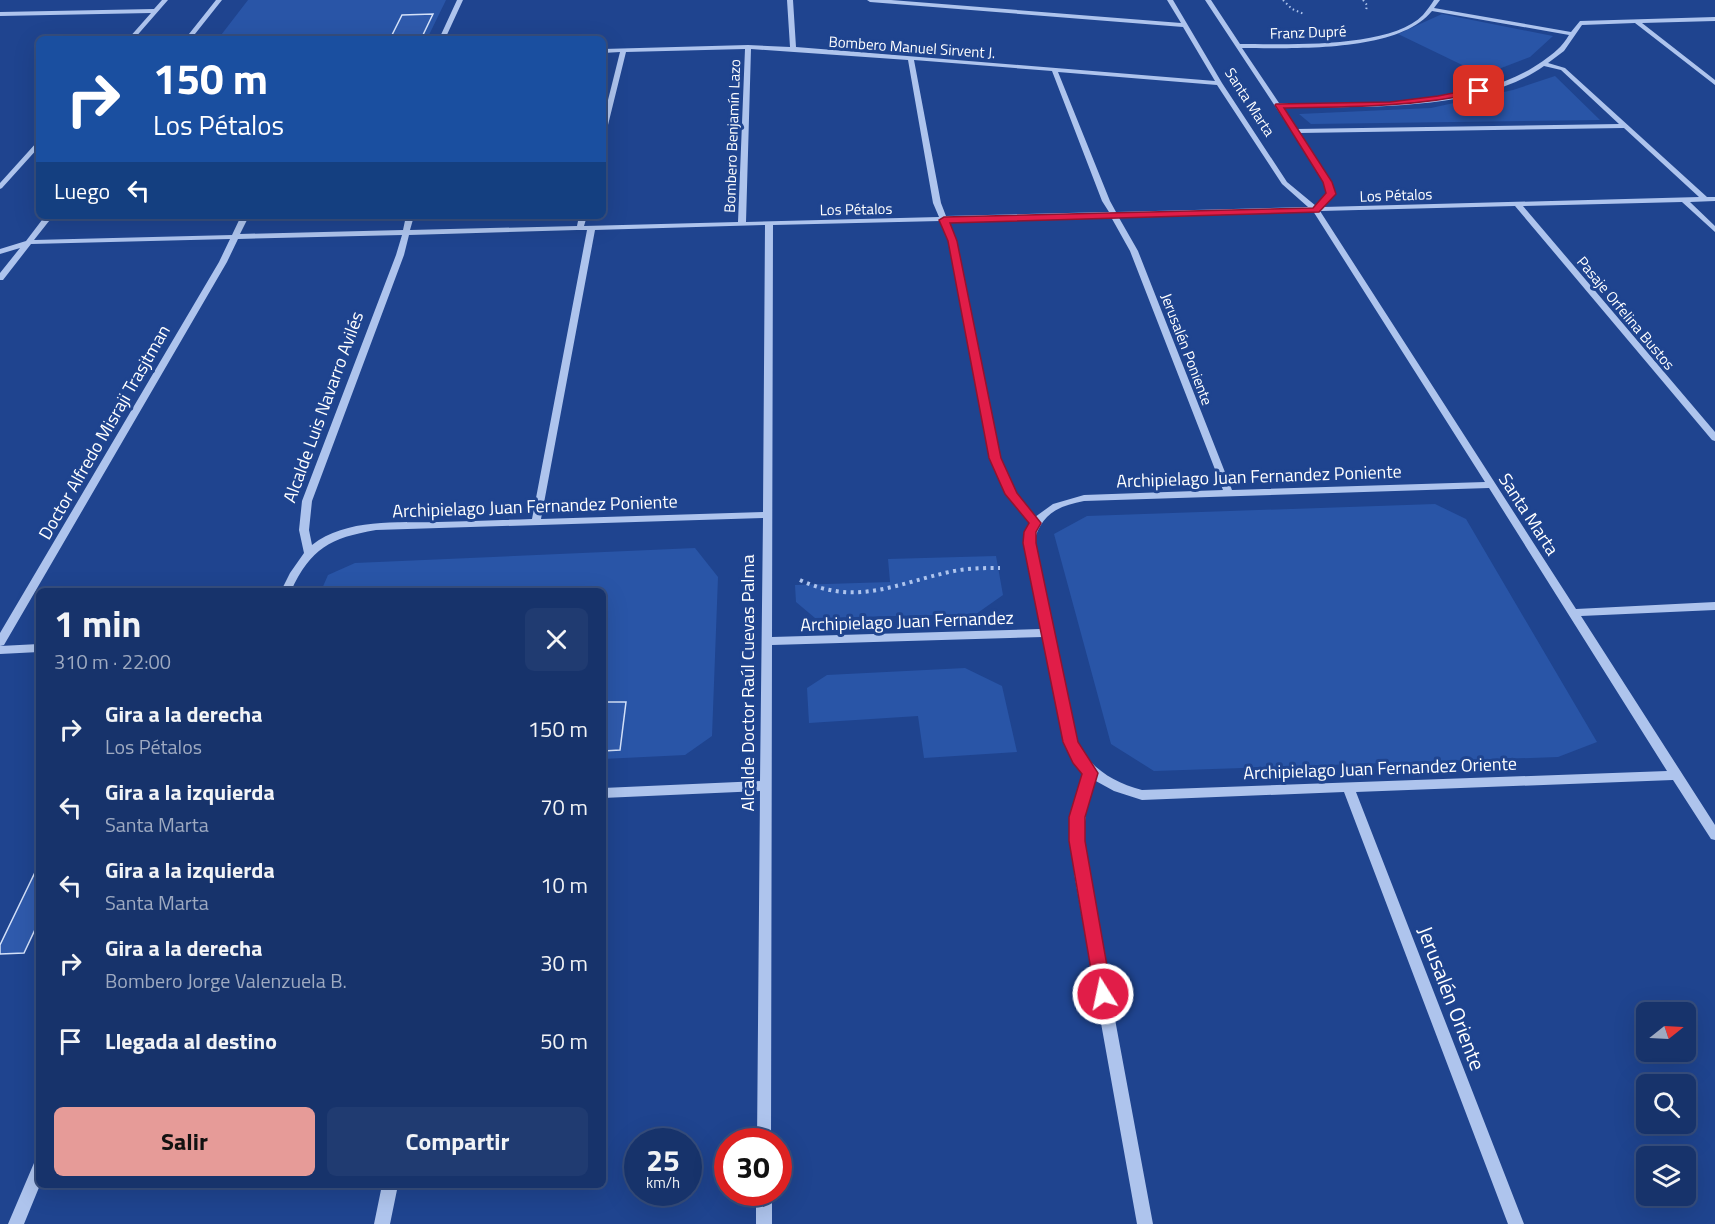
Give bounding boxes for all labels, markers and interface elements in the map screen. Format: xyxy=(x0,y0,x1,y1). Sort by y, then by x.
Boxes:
street label: Franz Dupré xyxy=(1269,19,1347,45)
street label: Bombero Manuel Sirvent J. xyxy=(828,30,996,64)
text: 150 m xyxy=(153,46,268,110)
street label: Bombero Benjamín Lazo xyxy=(718,59,746,213)
icon: right xyxy=(54,60,132,138)
street label: Santa Marta xyxy=(1219,63,1281,141)
pin xyxy=(1453,65,1504,116)
icon: arrive xyxy=(1462,74,1495,107)
text: Los Pétalos xyxy=(153,104,284,145)
text: Luego xyxy=(54,174,110,208)
icon: left xyxy=(122,174,155,207)
street label: Los Pétalos xyxy=(1359,182,1433,208)
street label: Los Pétalos xyxy=(819,197,893,221)
street label: Pasaje Orfelina Bustos xyxy=(1571,251,1681,375)
street label: Jerusalén Poniente xyxy=(1155,290,1219,408)
street label: Alcalde Luis Navarro Avilés xyxy=(276,308,370,506)
street label: Doctor Alfredo Misraji Trasjtman xyxy=(31,320,177,544)
street label: Archipielago Juan Fernandez Poniente xyxy=(1116,458,1402,494)
street label: Santa Marta xyxy=(1492,467,1566,561)
street label: Archipielago Juan Fernandez Poniente xyxy=(392,488,678,524)
street label: Alcalde Doctor Raúl Cuevas Palma xyxy=(734,554,761,812)
text: 1 min xyxy=(54,596,141,651)
street label: Archipielago Juan Fernandez xyxy=(800,604,1014,638)
button: close xyxy=(525,608,588,671)
text: 310 m · 22:00 xyxy=(54,646,171,677)
text: Gira a la derecha xyxy=(105,697,262,731)
text: 150 m xyxy=(528,712,588,746)
icon: right xyxy=(54,713,87,746)
text: Los Pétalos xyxy=(105,731,202,762)
street label: Archipielago Juan Fernandez Oriente xyxy=(1243,750,1517,786)
text: Gira a la izquierda xyxy=(105,775,275,809)
text: 70 m xyxy=(540,790,588,824)
icon: left xyxy=(54,791,87,824)
text: Santa Marta xyxy=(105,809,209,840)
text: Gira a la izquierda xyxy=(105,853,275,887)
text: 10 m xyxy=(540,868,588,902)
icon: left xyxy=(54,869,87,902)
text: Santa Marta xyxy=(105,887,209,918)
street label: Jerusalén Oriente xyxy=(1410,921,1494,1075)
text: Gira a la derecha xyxy=(105,931,262,965)
text: 30 m xyxy=(540,946,588,980)
icon: right xyxy=(54,947,87,980)
position arrow xyxy=(1071,962,1135,1026)
text: Bombero Jorge Valenzuela B. xyxy=(105,965,347,996)
north arrow xyxy=(1636,1002,1696,1062)
map controls xyxy=(1636,1002,1696,1206)
text: Llegada al destino xyxy=(105,1024,277,1058)
text: 50 m xyxy=(540,1024,588,1058)
icon: arrive xyxy=(54,1025,87,1058)
button: search xyxy=(1636,1074,1696,1134)
button: Salir xyxy=(54,1107,315,1176)
button: Compartir xyxy=(327,1107,588,1176)
speed limit sign: 30 xyxy=(714,1128,792,1206)
text: 25 xyxy=(646,1137,680,1183)
button: layers xyxy=(1636,1146,1696,1206)
text: km/h xyxy=(646,1171,680,1194)

